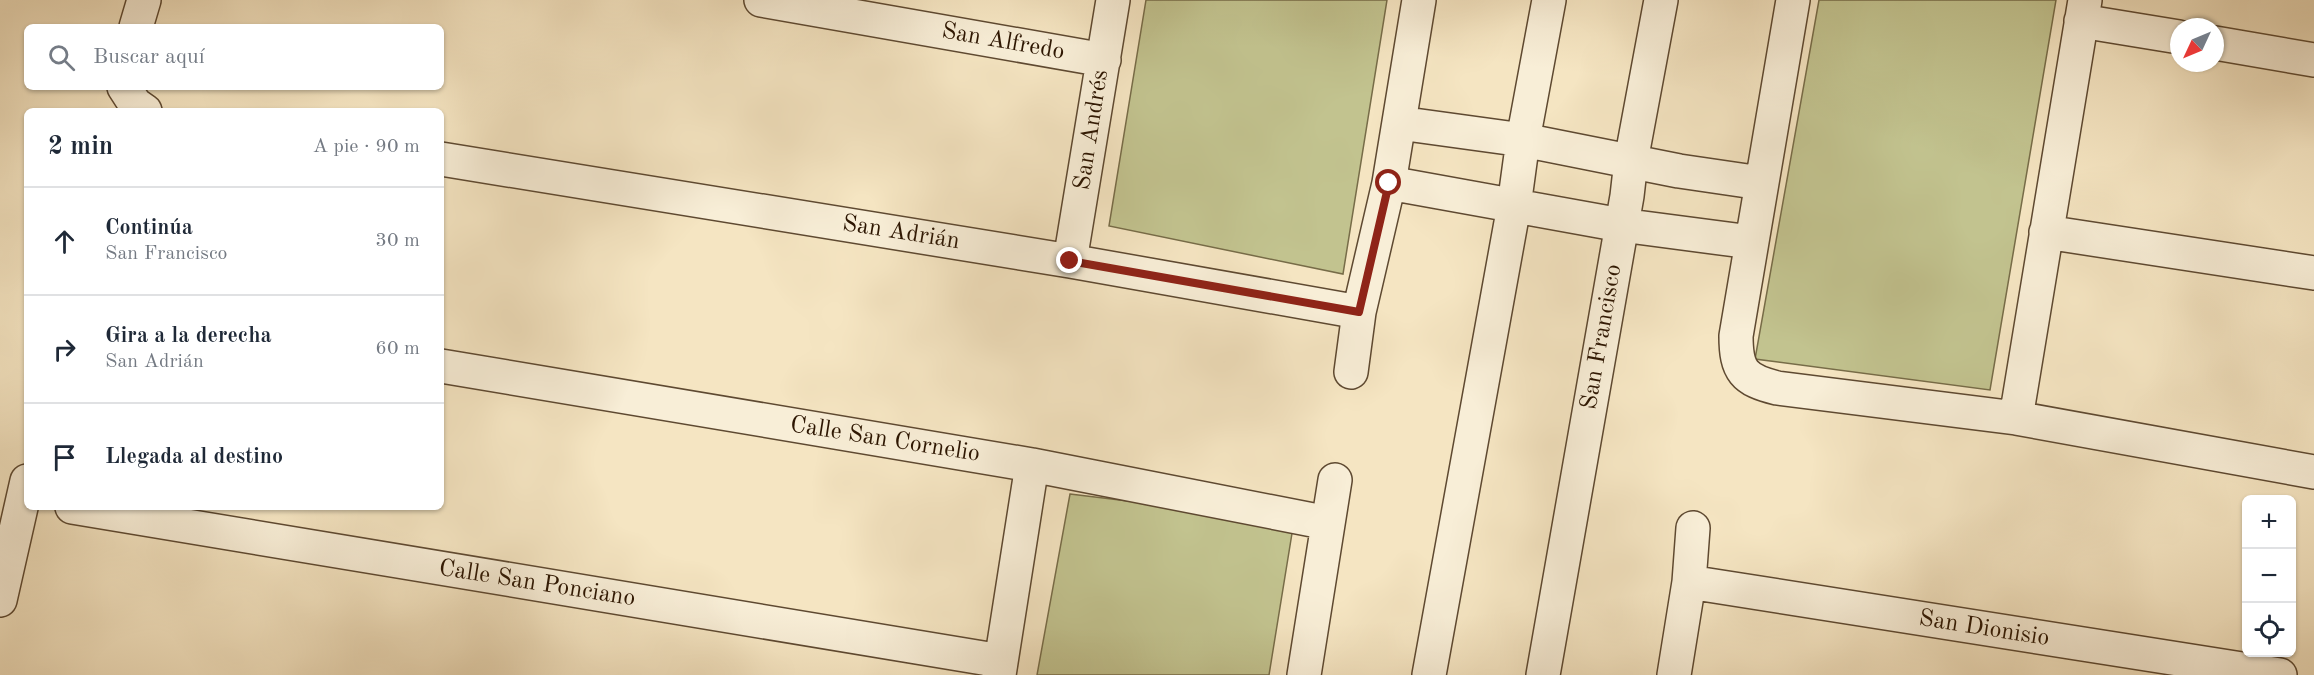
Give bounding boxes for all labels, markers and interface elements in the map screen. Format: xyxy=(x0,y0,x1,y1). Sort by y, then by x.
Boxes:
north arrow xyxy=(2170,18,2224,72)
street label: San Alfredo xyxy=(940,19,1066,65)
search box xyxy=(24,24,444,90)
icon: search xyxy=(45,41,78,74)
text: Buscar aquí xyxy=(93,46,205,68)
street label: San Andrés xyxy=(1071,68,1113,192)
text: 2 min xyxy=(48,134,113,160)
text: A pie · 90 m xyxy=(313,137,420,157)
route start xyxy=(1375,169,1401,195)
street label: San Adrián xyxy=(841,212,961,254)
text: Continúa xyxy=(105,217,193,239)
icon: ahead xyxy=(48,225,81,258)
text: 30 m xyxy=(375,231,420,251)
text: San Francisco xyxy=(105,244,228,264)
route end xyxy=(1056,247,1082,273)
street label: San Francisco xyxy=(1577,263,1627,411)
text: Gira a la derecha xyxy=(105,325,272,347)
icon: right xyxy=(48,333,81,366)
text: 60 m xyxy=(375,339,420,359)
text: San Adrián xyxy=(105,352,204,372)
street label: Calle San Cornelio xyxy=(788,413,982,467)
icon: arrive xyxy=(48,441,81,474)
text: Llegada al destino xyxy=(105,446,283,468)
map controls xyxy=(2242,495,2296,657)
button: + xyxy=(2242,495,2296,549)
button: − xyxy=(2242,549,2296,603)
street label: Calle San Ponciano xyxy=(437,557,637,611)
button: locate xyxy=(2242,603,2296,657)
street label: San Dionisio xyxy=(1917,607,2051,651)

